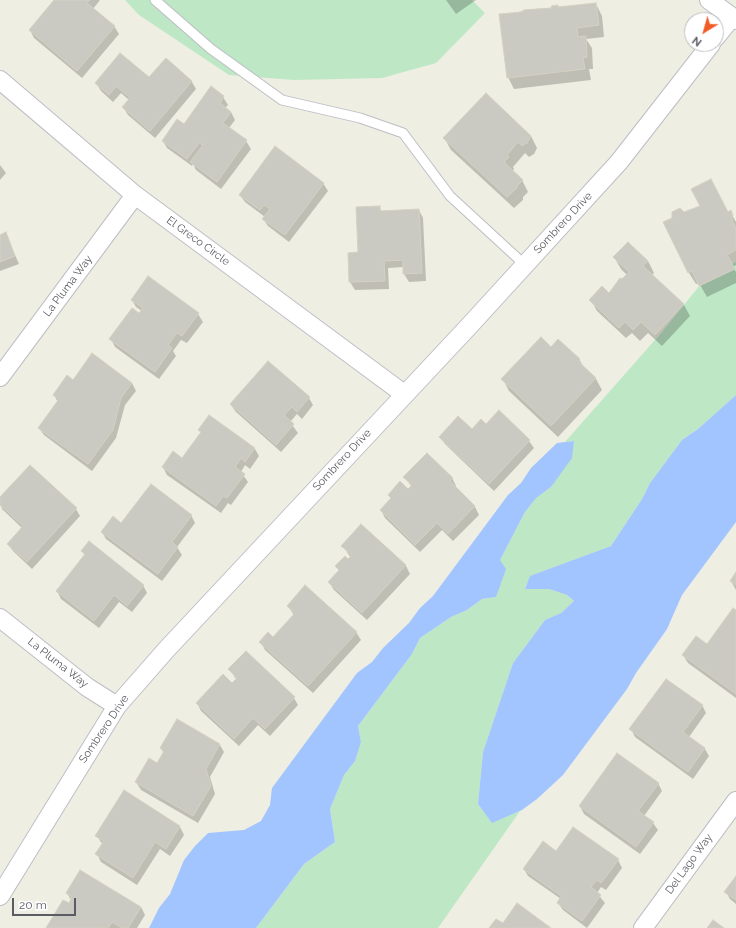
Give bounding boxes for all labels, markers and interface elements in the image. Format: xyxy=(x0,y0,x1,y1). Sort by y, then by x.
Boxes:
north arrow xyxy=(684,12,724,52)
text: N xyxy=(690,33,704,49)
street label: Sombrero Drive xyxy=(531,189,595,257)
street label: El Greco Circle xyxy=(164,214,232,268)
street label: La Pluma Way xyxy=(41,253,95,319)
street label: Sombrero Drive xyxy=(310,426,374,494)
street label: La Pluma Way xyxy=(25,635,91,691)
street label: Sombrero Drive xyxy=(76,692,132,766)
street label: Del Lago Way xyxy=(663,831,715,897)
scale bar xyxy=(14,890,78,916)
text: 20 m xyxy=(19,898,47,912)

